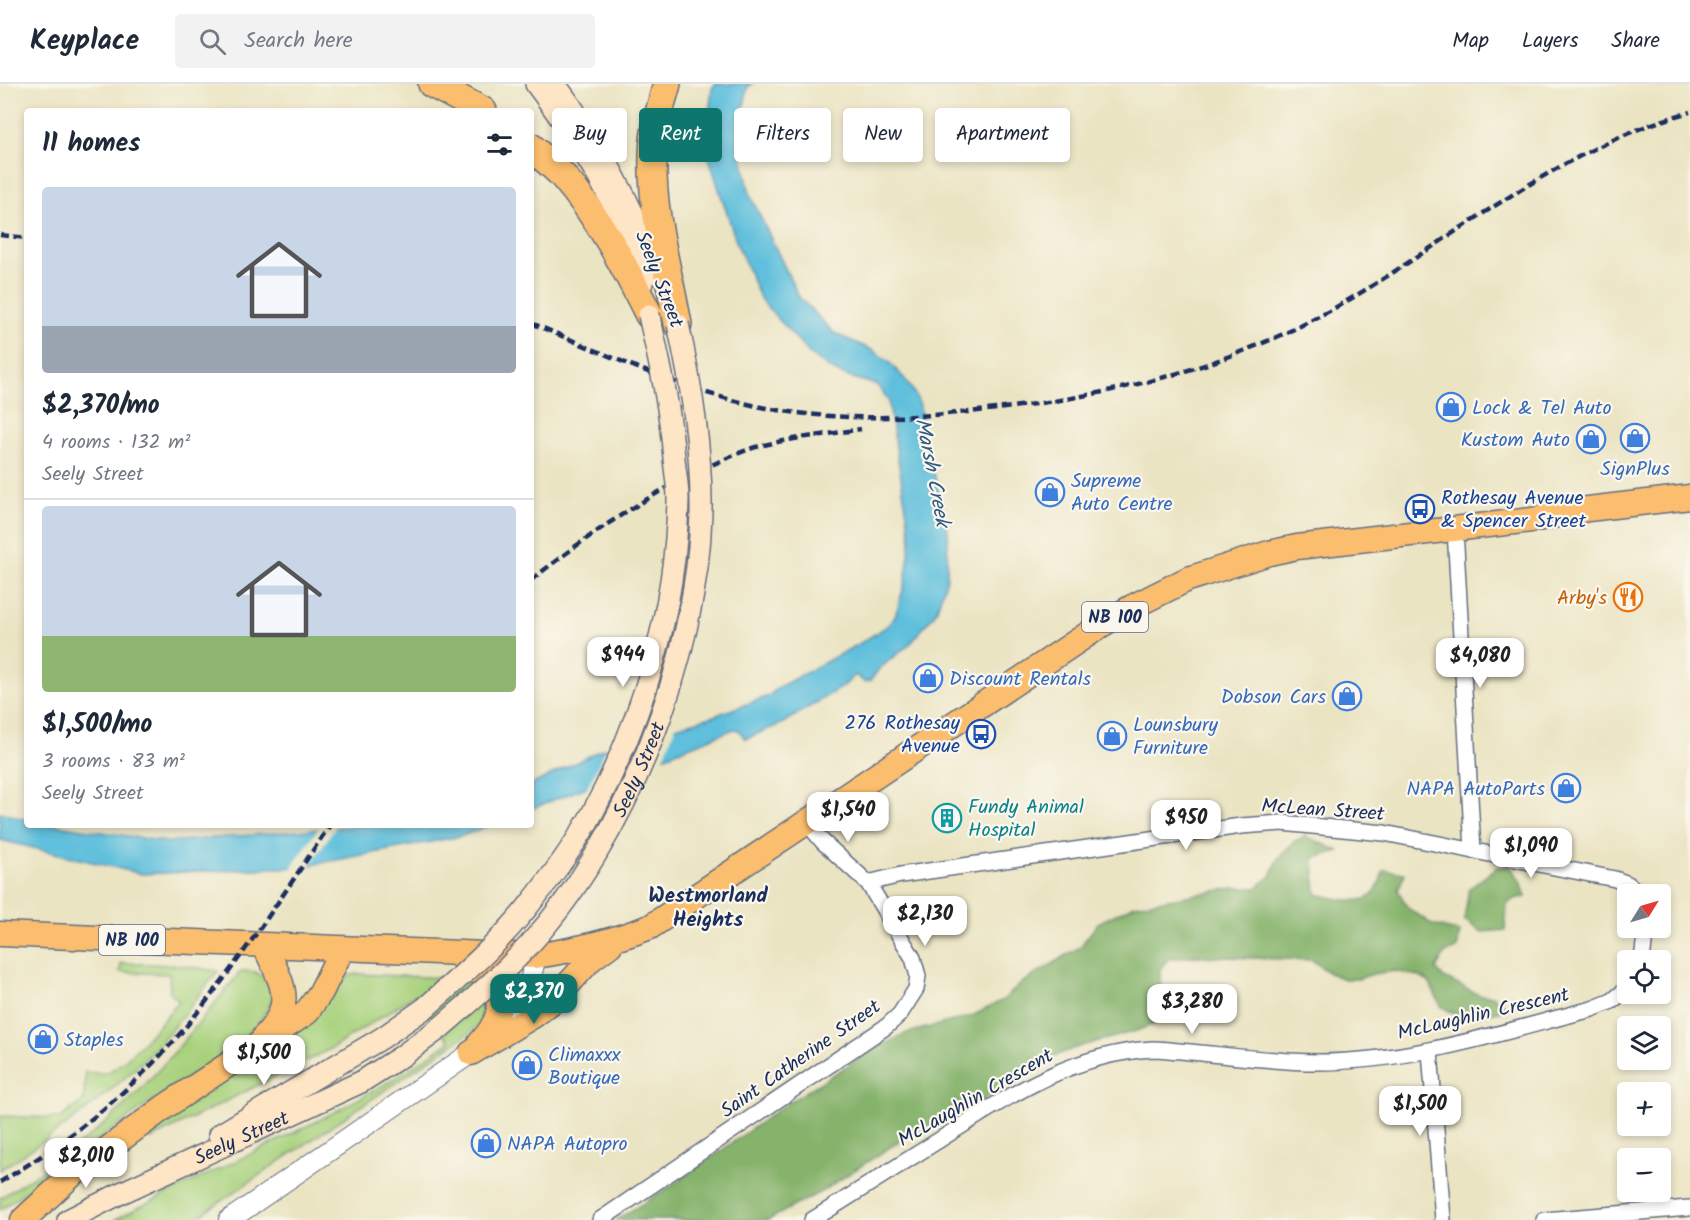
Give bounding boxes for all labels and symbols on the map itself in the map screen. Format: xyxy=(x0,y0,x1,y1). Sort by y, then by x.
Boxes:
street label: Seely Street xyxy=(625,227,691,333)
shop icon: Lock & Tel Auto xyxy=(1435,391,1467,423)
place label: Lock & Tel Auto xyxy=(1472,393,1612,425)
water label: Marsh Creek xyxy=(905,415,959,533)
shop icon: SignPlus xyxy=(1619,422,1651,454)
shop icon: Kustom Auto xyxy=(1575,423,1607,455)
place label: Kustom Auto xyxy=(1461,425,1570,457)
place label: SignPlus xyxy=(1600,454,1670,486)
place label: Supreme Auto Centre xyxy=(1071,466,1173,521)
shop icon: Supreme Auto Centre xyxy=(1034,476,1066,508)
place label: Rothesay Avenue & Spencer Street xyxy=(1441,483,1586,538)
bus stop icon: Rothesay Avenue & Spencer Street xyxy=(1404,493,1436,525)
restaurant icon: Arby's xyxy=(1612,581,1644,613)
place label: Arby's xyxy=(1557,583,1607,615)
road number: NB 100 xyxy=(1082,602,1148,632)
pin: $944 xyxy=(587,637,659,688)
pin: $4,080 xyxy=(1431,638,1529,689)
shop icon: Discount Rentals xyxy=(912,662,944,694)
place label: Discount Rentals xyxy=(949,664,1092,696)
shop icon: Dobson Cars xyxy=(1331,680,1363,712)
place label: Dobson Cars xyxy=(1221,682,1326,714)
place label: 276 Rothesay Avenue xyxy=(845,708,961,763)
place label: Lounsbury Furniture xyxy=(1133,710,1219,765)
street label: Seely Street xyxy=(605,717,675,824)
bus stop icon: 276 Rothesay Avenue xyxy=(965,718,997,750)
shop icon: Lounsbury Furniture xyxy=(1096,720,1128,752)
shop icon: NAPA AutoParts xyxy=(1550,772,1582,804)
place label: NAPA AutoParts xyxy=(1407,774,1545,806)
street label: McLean Street xyxy=(1260,791,1386,831)
pin: $1,540 xyxy=(799,792,897,843)
place label: Fundy Animal Hospital xyxy=(968,792,1084,847)
pin: $950 xyxy=(1150,800,1222,851)
building icon: Fundy Animal Hospital xyxy=(931,802,963,834)
pin: $1,090 xyxy=(1482,828,1580,879)
district label: Westmorland Heights xyxy=(648,880,768,937)
north arrow xyxy=(1617,884,1671,938)
pin: $2,130 xyxy=(876,896,974,947)
road number: NB 100 xyxy=(99,925,165,955)
pin: $2,370 xyxy=(485,974,583,1025)
street label: McLaughlin Crescent xyxy=(1394,980,1573,1050)
pin: $3,280 xyxy=(1143,984,1241,1035)
street label: Saint Catherine Street xyxy=(714,992,888,1127)
shop icon: Staples xyxy=(27,1023,59,1055)
place label: Staples xyxy=(64,1025,124,1057)
pin: $1,500 xyxy=(215,1035,313,1086)
place label: Climaxxx Boutique xyxy=(548,1040,621,1095)
street label: McLaughlin Crescent xyxy=(892,1041,1060,1156)
shop icon: Climaxxx Boutique xyxy=(511,1049,543,1081)
pin: $1,500 xyxy=(1371,1086,1469,1137)
street label: Seely Street xyxy=(189,1103,295,1175)
shop icon: NAPA Autopro xyxy=(470,1127,502,1159)
place label: NAPA Autopro xyxy=(507,1129,628,1161)
pin: $2,010 xyxy=(37,1138,135,1189)

